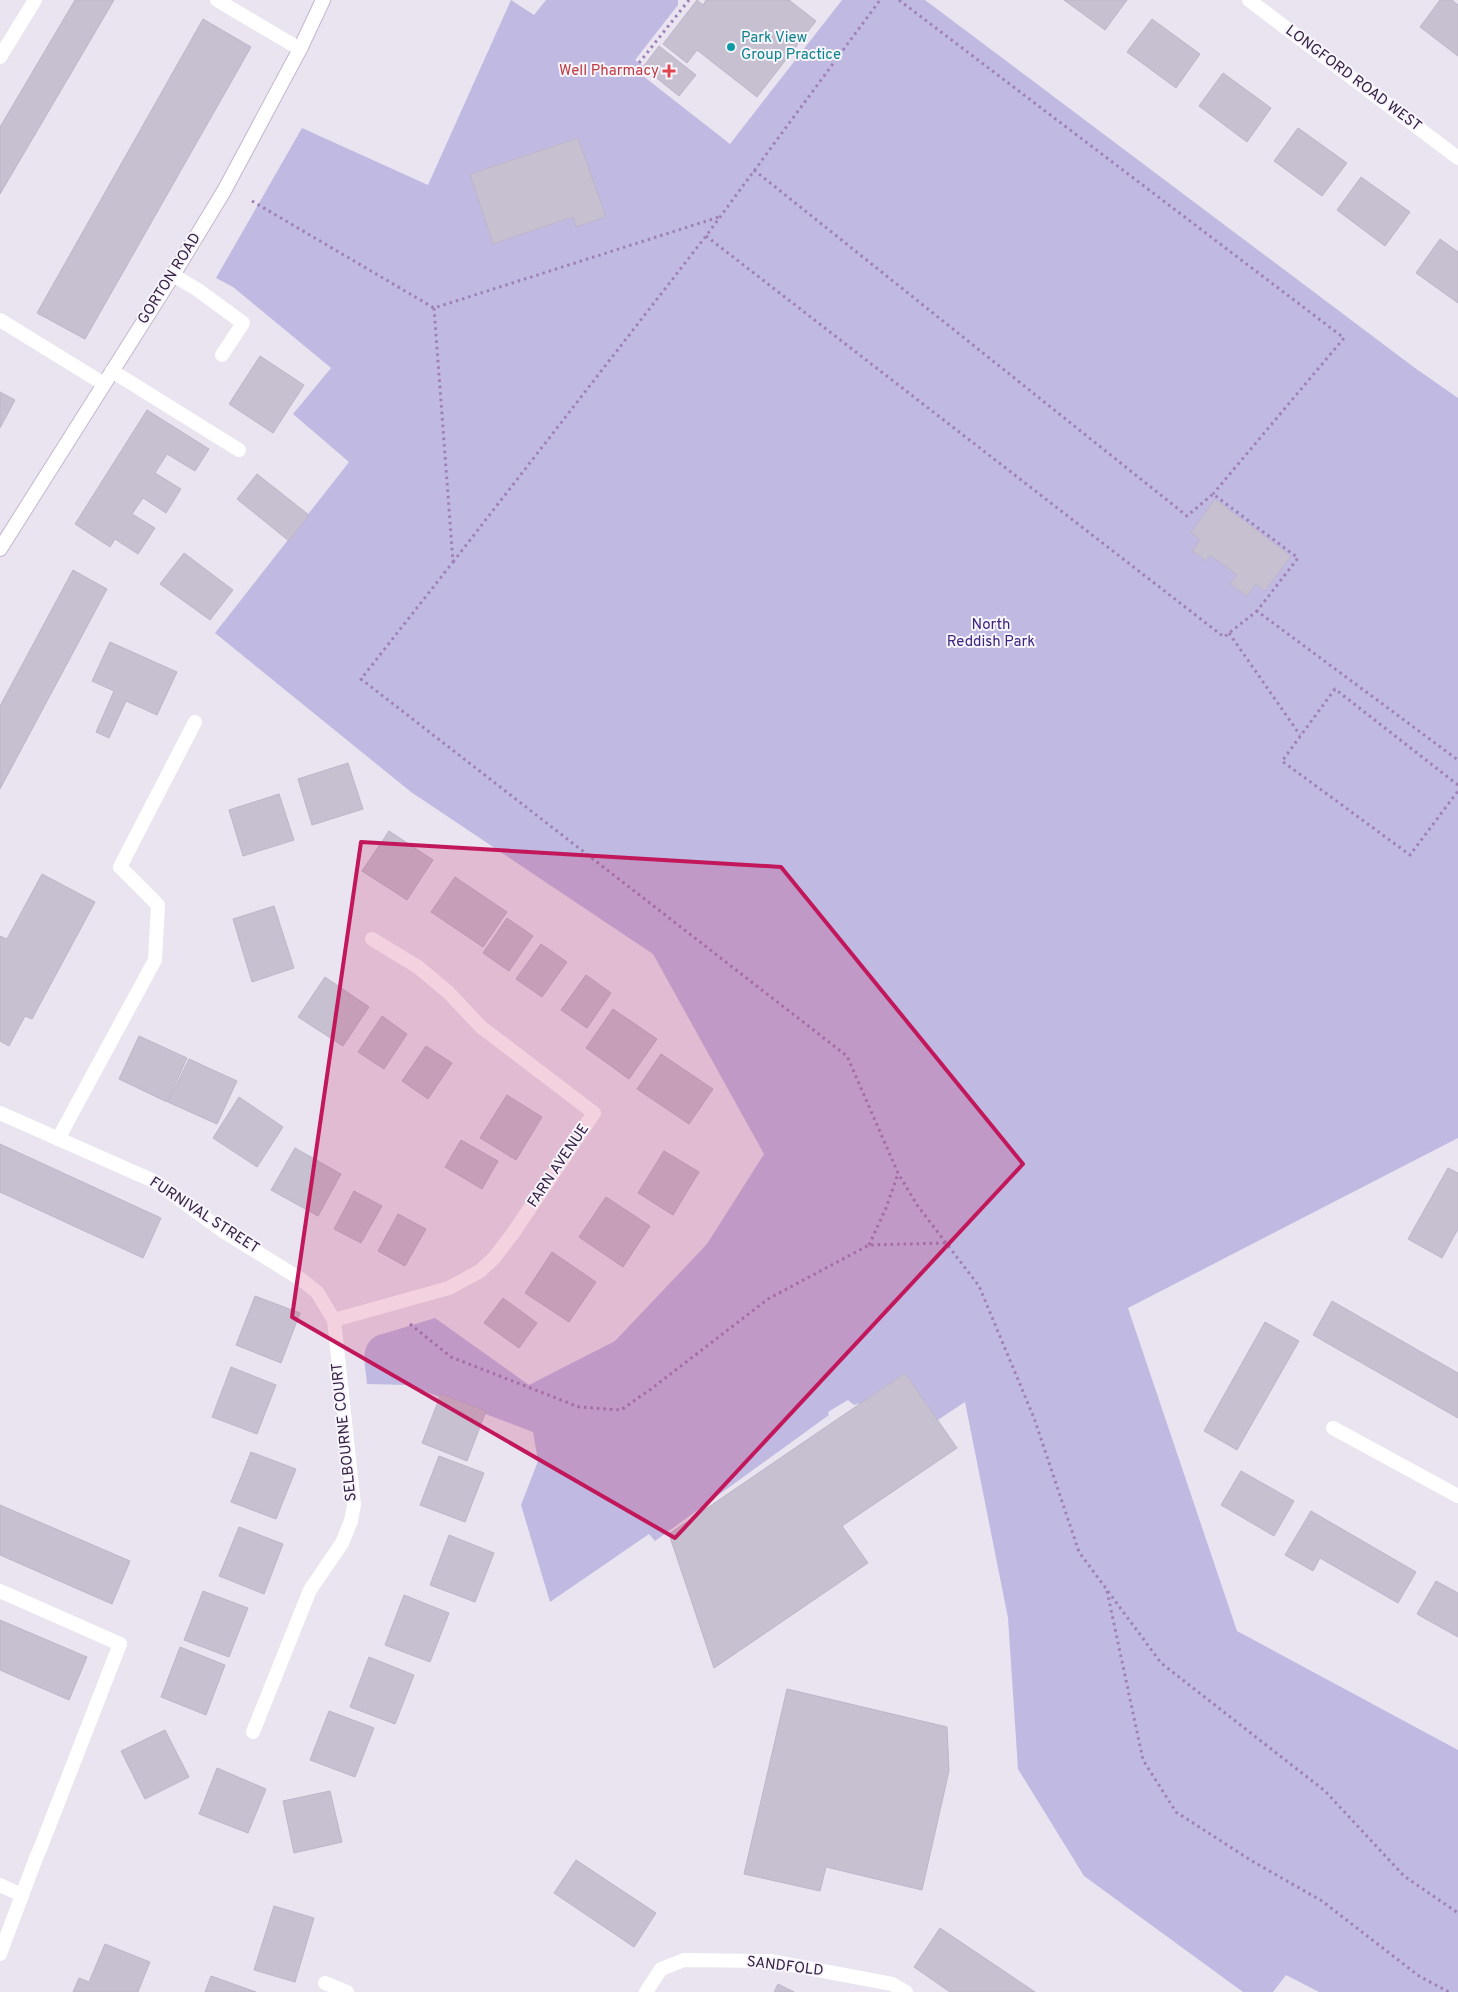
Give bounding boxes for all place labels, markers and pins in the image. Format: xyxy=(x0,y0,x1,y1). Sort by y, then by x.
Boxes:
place label: Park View Group Practice xyxy=(741,29,841,65)
marker: Park View Group Practice xyxy=(725,41,737,53)
place label: Well Pharmacy xyxy=(559,62,659,81)
marker: Well Pharmacy xyxy=(663,65,675,77)

